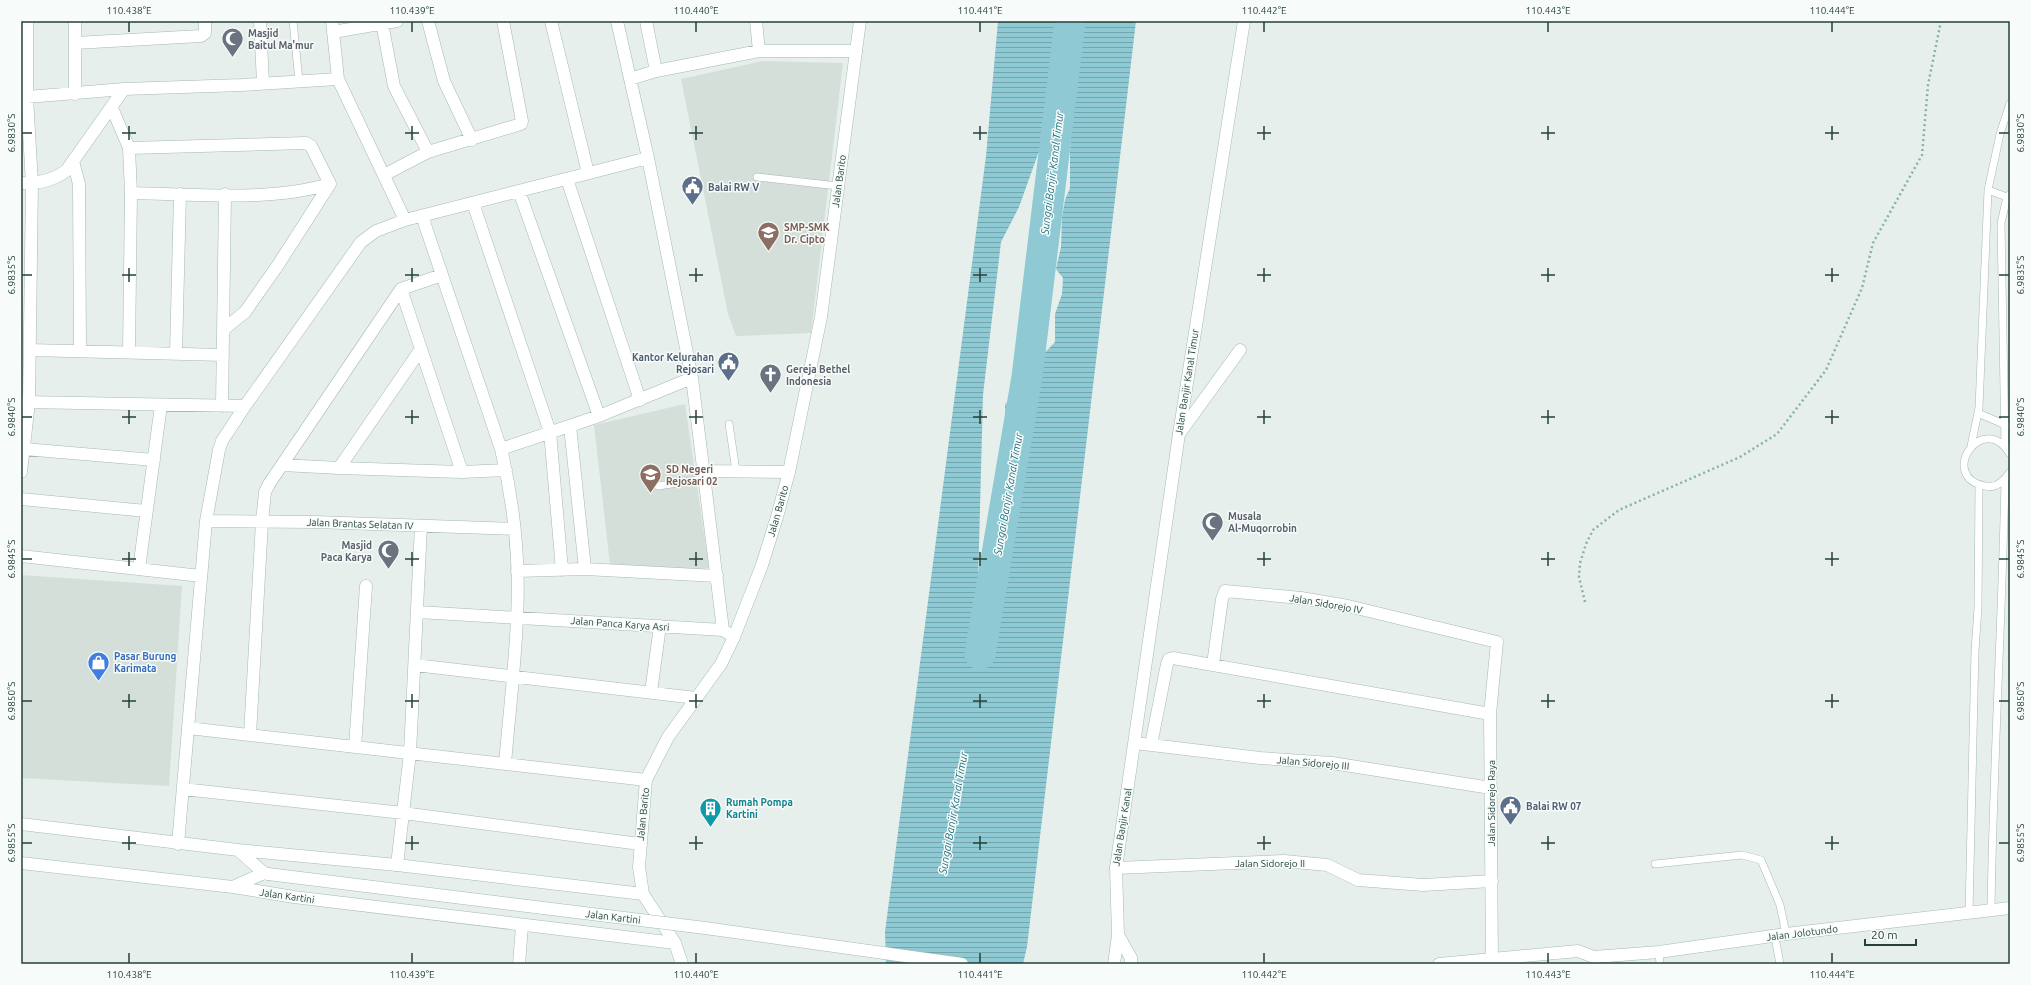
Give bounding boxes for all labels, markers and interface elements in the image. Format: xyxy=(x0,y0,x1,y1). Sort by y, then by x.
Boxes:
text: 110.438°E xyxy=(106,5,152,16)
text: 110.439°E xyxy=(389,5,435,16)
text: 110.440°E xyxy=(673,5,719,16)
text: 110.441°E xyxy=(957,5,1003,16)
text: 110.442°E xyxy=(1241,5,1287,16)
text: 110.443°E xyxy=(1525,5,1571,16)
text: 110.444°E xyxy=(1809,5,1855,16)
mosque icon: Masjid Baitul Ma'mur xyxy=(219,26,245,59)
place label: Masjid Baitul Ma'mur xyxy=(248,28,315,51)
water label: Sungai Banjir Kanal Timur xyxy=(1038,110,1066,236)
text: 6.9830°S xyxy=(6,113,17,153)
text: 6.9830°S xyxy=(2015,113,2026,153)
street label: Jalan Barito xyxy=(830,154,848,208)
public building icon: Balai RW V xyxy=(679,174,705,207)
place label: Balai RW V xyxy=(708,182,759,193)
school or university icon: SMP-SMK Dr. Cipto xyxy=(755,220,781,253)
place label: SMP-SMK Dr. Cipto xyxy=(784,222,830,245)
text: 6.9835°S xyxy=(6,255,17,295)
text: 6.9835°S xyxy=(2015,255,2026,295)
street label: Jalan Banjir Kanal Timur xyxy=(1173,328,1201,436)
public building icon: Kantor Kelurahan Rejosari xyxy=(716,350,742,383)
place label: Kantor Kelurahan Rejosari xyxy=(632,352,714,375)
church icon: Gereja Bethel Indonesia xyxy=(758,362,784,395)
place label: Gereja Bethel Indonesia xyxy=(786,364,850,387)
text: 6.9840°S xyxy=(6,397,17,437)
text: 6.9840°S xyxy=(2015,397,2026,437)
water label: Sungai Banjir Kanal Timur xyxy=(991,431,1025,557)
school or university icon: SD Negeri Rejosari 02 xyxy=(637,462,663,495)
place label: SD Negeri Rejosari 02 xyxy=(666,464,718,487)
street label: Jalan Barito xyxy=(765,484,791,538)
mosque icon: Musala Al-Muqorrobin xyxy=(1199,509,1225,542)
place label: Musala Al-Muqorrobin xyxy=(1228,511,1297,534)
street label: Jalan Brantas Selatan IV xyxy=(306,517,414,531)
mosque icon: Masjid Paca Karya xyxy=(375,538,401,571)
text: 6.9845°S xyxy=(6,539,17,579)
text: 6.9845°S xyxy=(2015,539,2026,579)
place label: Masjid Paca Karya xyxy=(321,540,372,563)
street label: Jalan Sidorejo IV xyxy=(1289,592,1364,616)
street label: Jalan Panca Karya Asri xyxy=(570,615,670,633)
shop icon: Pasar Burung Karimata xyxy=(85,649,111,682)
place label: Pasar Burung Karimata xyxy=(114,651,177,674)
text: 6.9850°S xyxy=(6,681,17,721)
text: 6.9850°S xyxy=(2015,681,2026,721)
water label: Sungai Banjir Kanal Timur xyxy=(936,750,970,876)
street label: Jalan Sidorejo III xyxy=(1276,754,1350,772)
street label: Jalan Sidorejo Raya xyxy=(1486,760,1497,846)
street label: Jalan Barito xyxy=(635,787,651,841)
street label: Jalan Banjir Kanal xyxy=(1110,787,1134,867)
public building icon: Balai RW 07 xyxy=(1498,793,1524,826)
building icon: Rumah Pompa Kartini xyxy=(697,795,723,828)
place label: Rumah Pompa Kartini xyxy=(726,797,793,820)
place label: Balai RW 07 xyxy=(1526,801,1582,812)
text: 6.9855°S xyxy=(6,823,17,863)
text: 6.9855°S xyxy=(2015,823,2026,863)
street label: Jalan Sidorejo II xyxy=(1235,858,1305,869)
street label: Jalan Kartini xyxy=(259,887,315,905)
street label: Jalan Kartini xyxy=(585,908,641,926)
scale bar xyxy=(1865,921,1916,947)
street label: Jalan Jolotundo xyxy=(1766,923,1839,943)
text: 20 m xyxy=(1871,928,1898,941)
text: 110.438°E xyxy=(106,969,152,980)
text: 110.439°E xyxy=(389,969,435,980)
text: 110.440°E xyxy=(673,969,719,980)
text: 110.441°E xyxy=(957,969,1003,980)
text: 110.442°E xyxy=(1241,969,1287,980)
text: 110.443°E xyxy=(1525,969,1571,980)
text: 110.444°E xyxy=(1809,969,1855,980)

